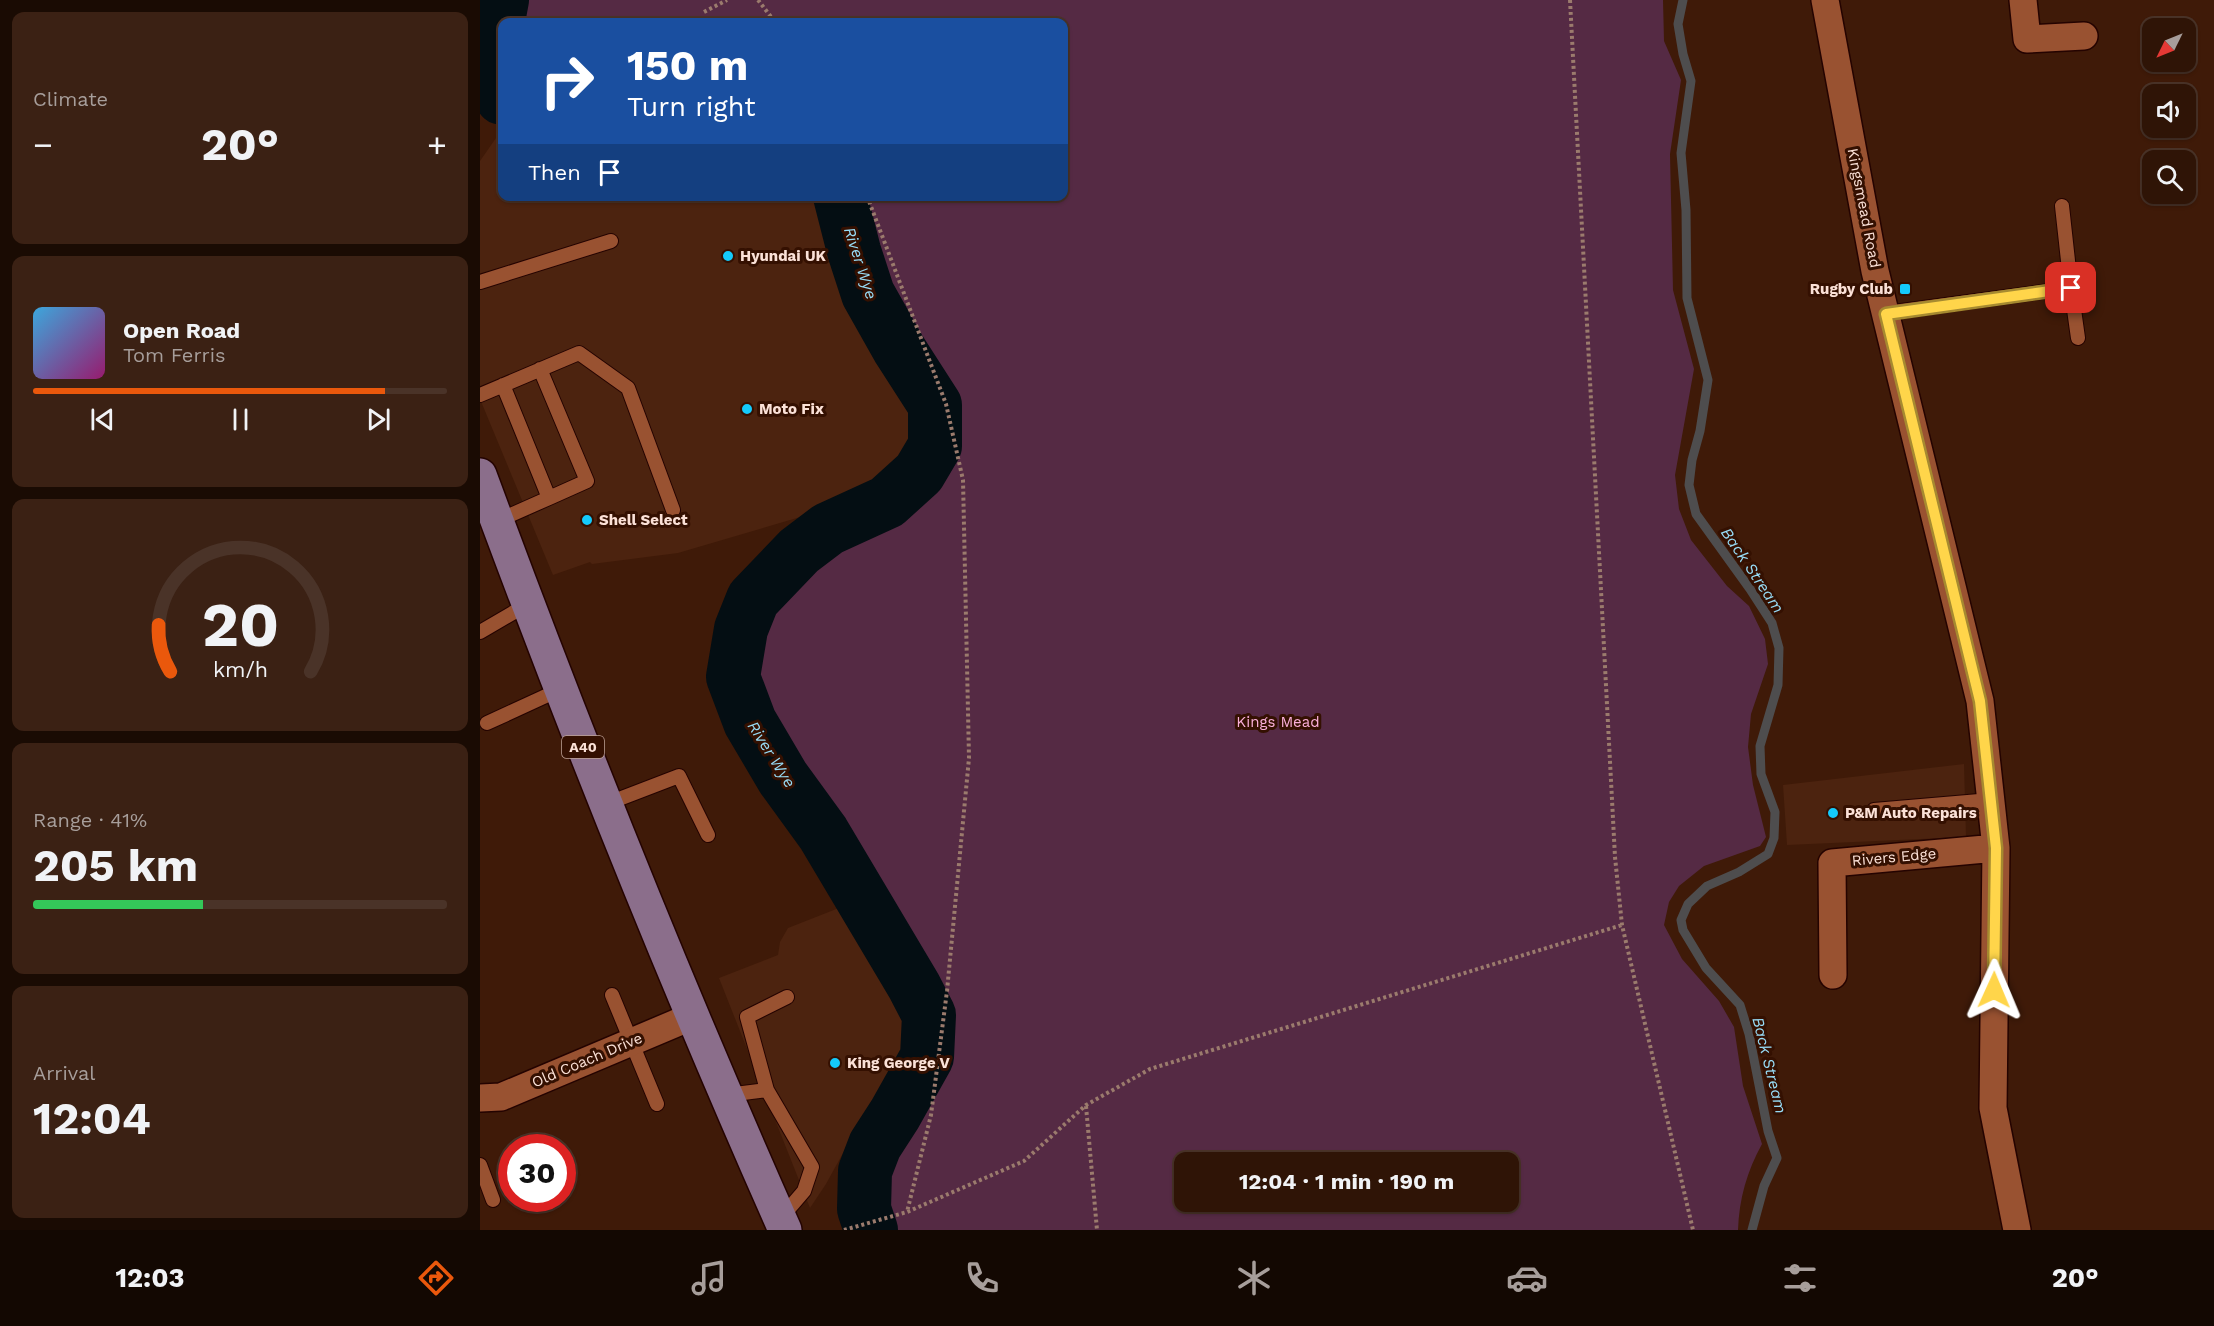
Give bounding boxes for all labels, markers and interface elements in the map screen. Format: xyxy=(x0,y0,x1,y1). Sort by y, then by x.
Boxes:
north arrow xyxy=(2142,18,2196,72)
map controls xyxy=(2142,18,2196,204)
text: 150 m xyxy=(627,41,748,90)
icon: right xyxy=(528,42,606,120)
button: sound xyxy=(2142,84,2196,138)
text: Climate xyxy=(33,87,108,111)
text: Turn right xyxy=(627,91,756,123)
text: 20° xyxy=(201,118,279,171)
text: − xyxy=(33,125,53,164)
text: + xyxy=(427,125,447,164)
street label: Kingsmead Road xyxy=(1844,147,1884,269)
button: search xyxy=(2142,150,2196,204)
icon: arrive xyxy=(593,156,626,189)
text: Then xyxy=(528,160,581,185)
water label: River Wye xyxy=(840,225,881,302)
place label: Hyundai UK xyxy=(740,247,827,265)
marker: Hyundai UK xyxy=(721,249,735,263)
pin xyxy=(2045,262,2096,313)
icon: arrive xyxy=(2054,271,2087,304)
place label: Rugby Club xyxy=(1810,280,1893,298)
marker: Rugby Club xyxy=(1898,282,1912,296)
text: Open Road xyxy=(123,318,240,343)
text: Tom Ferris xyxy=(123,343,226,367)
place label: Moto Fix xyxy=(759,400,824,418)
marker: Moto Fix xyxy=(740,402,754,416)
icon: previous xyxy=(86,403,119,436)
icon: pause xyxy=(224,403,257,436)
icon: next xyxy=(362,403,395,436)
place label: Shell Select xyxy=(599,511,688,529)
marker: Shell Select xyxy=(580,513,594,527)
water label: Back Stream xyxy=(1717,524,1788,617)
text: 20 xyxy=(201,588,279,661)
text: km/h xyxy=(212,657,268,682)
park label: Kings Mead xyxy=(1236,713,1320,731)
water label: River Wye xyxy=(744,717,800,791)
road number: A40 xyxy=(562,736,604,758)
place label: P&M Auto Repairs xyxy=(1845,804,1977,822)
marker: P&M Auto Repairs xyxy=(1826,806,1840,820)
text: Range · 41% xyxy=(33,808,147,832)
text: 205 km xyxy=(33,839,198,892)
street label: Rivers Edge xyxy=(1851,844,1937,870)
position arrow xyxy=(1962,958,2026,1022)
water label: Back Stream xyxy=(1748,1015,1791,1115)
street label: Old Coach Drive xyxy=(529,1029,645,1091)
place label: King George V xyxy=(847,1054,951,1072)
marker: King George V xyxy=(828,1056,842,1070)
text: Arrival xyxy=(33,1061,95,1085)
text: 12:04 xyxy=(33,1092,151,1145)
speed limit sign: 30 xyxy=(498,1134,576,1212)
text: 12:04 · 1 min · 190 m xyxy=(1239,1169,1454,1194)
icon: directions xyxy=(415,1257,457,1299)
icon: music xyxy=(688,1257,730,1299)
icon: phone xyxy=(961,1257,1003,1299)
icon: climate xyxy=(1233,1257,1275,1299)
icon: car xyxy=(1506,1257,1548,1299)
icon: filters xyxy=(1779,1257,1821,1299)
text: 12:03 xyxy=(115,1262,184,1294)
text: 20° xyxy=(2052,1262,2099,1294)

